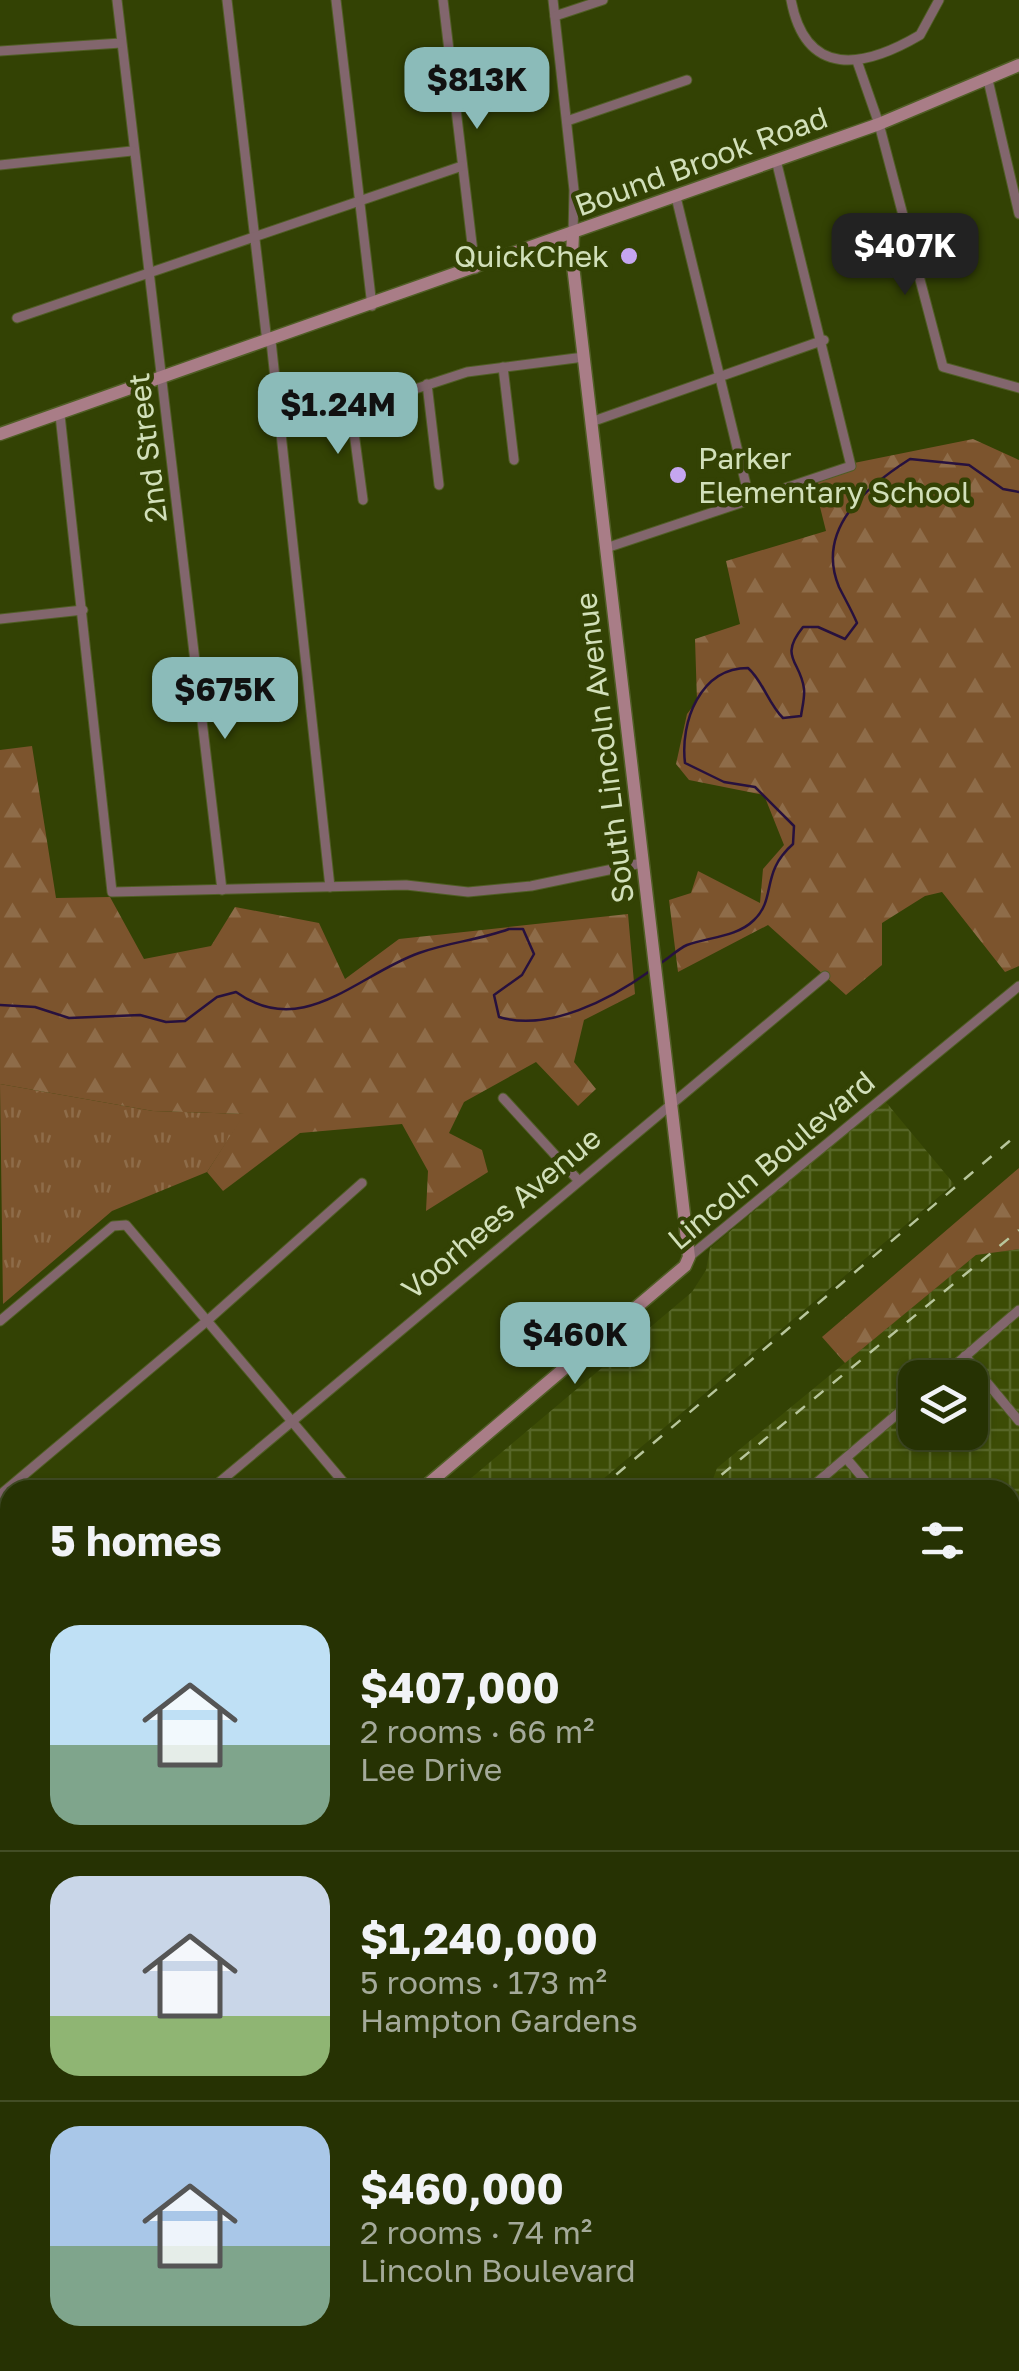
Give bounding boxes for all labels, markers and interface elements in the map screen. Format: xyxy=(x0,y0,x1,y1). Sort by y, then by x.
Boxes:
pin: $813K xyxy=(407,47,547,132)
text: $813K xyxy=(426,60,528,98)
street label: Bound Brook Road xyxy=(570,99,832,223)
pin: $407K xyxy=(835,213,975,298)
text: $407K xyxy=(854,226,956,264)
place label: QuickChek xyxy=(454,238,609,274)
marker: QuickChek xyxy=(618,245,640,267)
street label: 2nd Street xyxy=(120,371,174,525)
pin: $1.24M xyxy=(257,372,419,457)
text: $1.24M xyxy=(280,385,396,423)
place label: Parker Elementary School xyxy=(698,440,971,510)
marker: Parker Elementary School xyxy=(667,464,689,486)
street label: South Lincoln Avenue xyxy=(567,591,641,905)
pin: $675K xyxy=(155,657,295,742)
text: $675K xyxy=(174,670,276,708)
street label: Lincoln Boulevard xyxy=(660,1063,882,1257)
street label: Voorhees Avenue xyxy=(394,1119,608,1307)
pin: $460K xyxy=(505,1302,645,1387)
text: $460K xyxy=(522,1315,628,1353)
map controls xyxy=(898,1360,988,1450)
button: layers xyxy=(898,1360,988,1450)
icon: filters xyxy=(915,1513,970,1568)
text: 5 homes xyxy=(50,1515,222,1565)
text: $407,000 xyxy=(360,1662,560,1712)
icon: home xyxy=(130,1665,250,1785)
text: 2 rooms · 66 m² xyxy=(360,1712,595,1750)
text: Lee Drive xyxy=(360,1750,502,1788)
text: $1,240,000 xyxy=(360,1913,598,1963)
icon: home xyxy=(130,1916,250,2036)
text: 5 rooms · 173 m² xyxy=(360,1963,607,2001)
text: Hampton Gardens xyxy=(360,2001,638,2039)
text: $460,000 xyxy=(360,2163,564,2213)
icon: home xyxy=(130,2166,250,2286)
text: 2 rooms · 74 m² xyxy=(360,2213,592,2251)
text: Lincoln Boulevard xyxy=(360,2251,636,2289)

